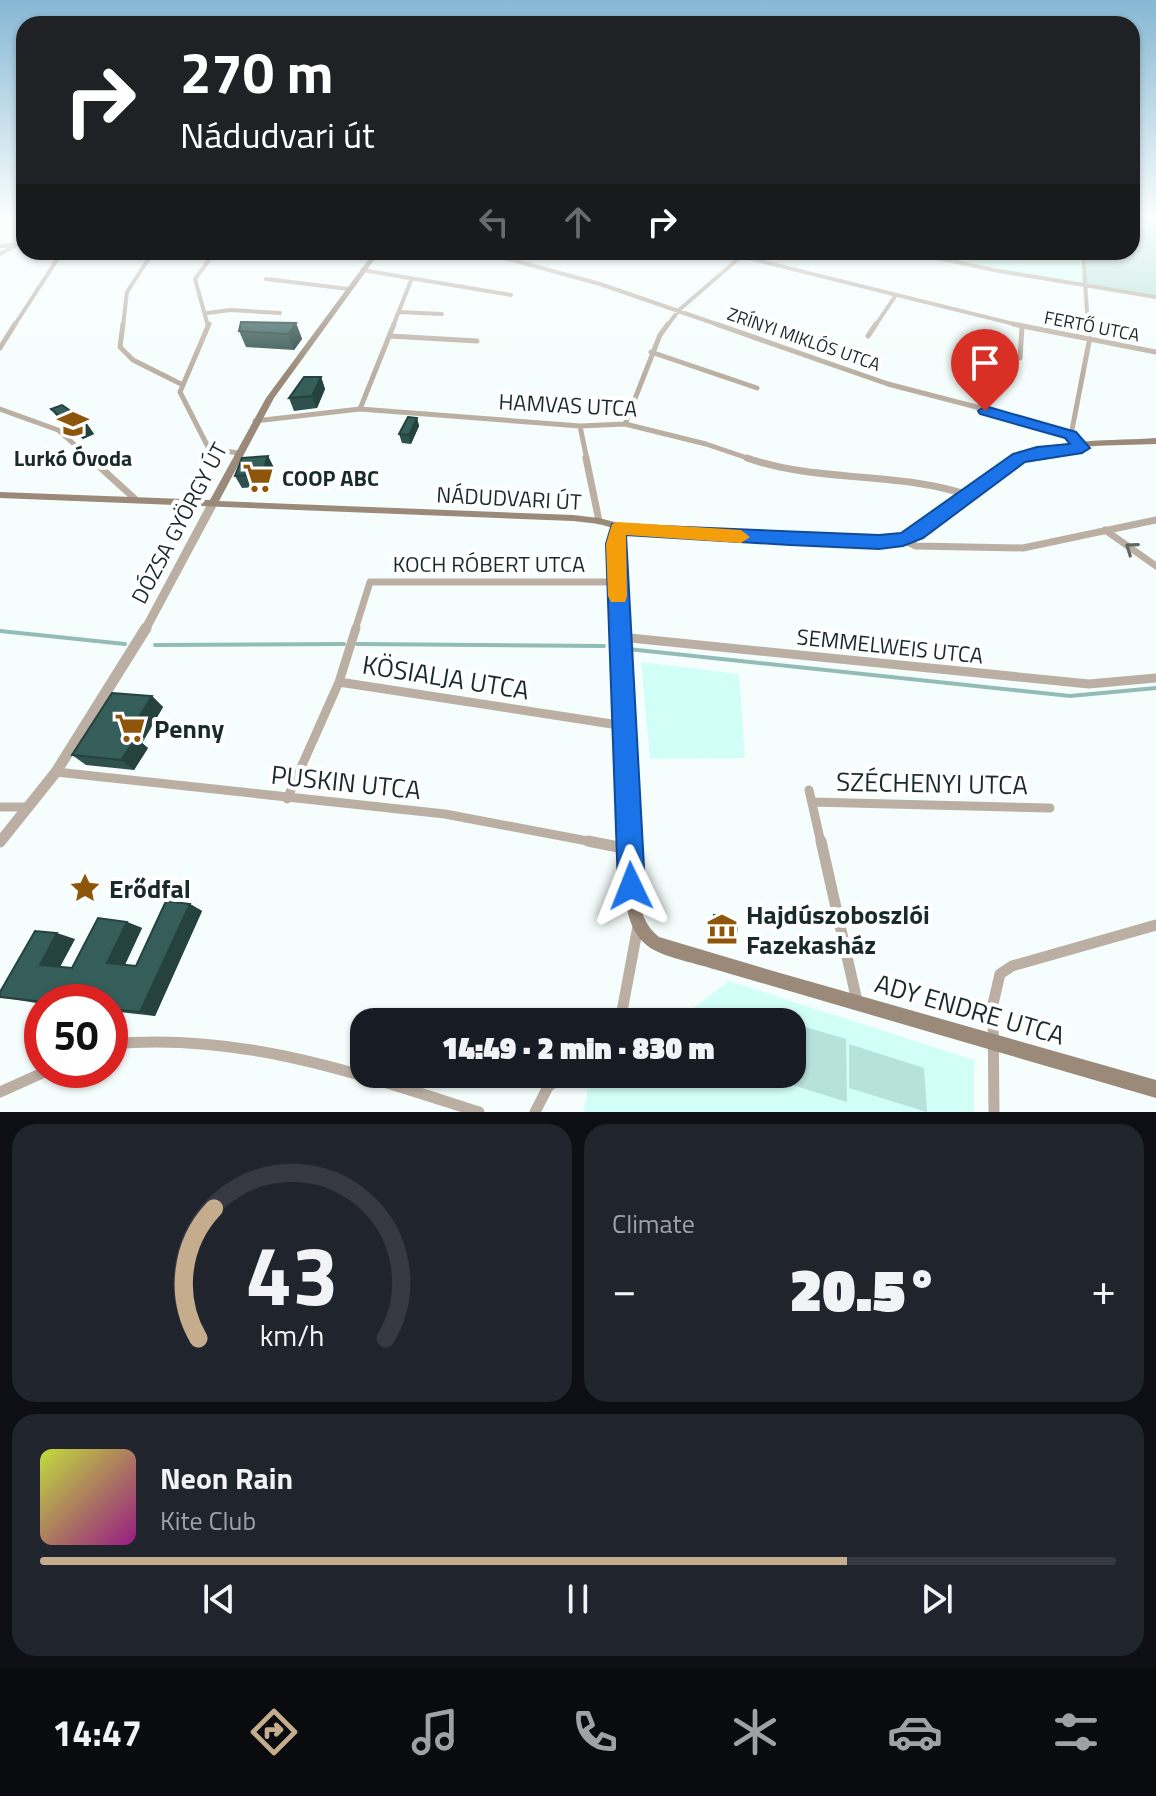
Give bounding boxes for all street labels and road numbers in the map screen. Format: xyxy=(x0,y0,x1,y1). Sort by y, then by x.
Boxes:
street label: ZRÍNYI MIKLÓS UTCA xyxy=(724,300,884,378)
street label: FERTŐ UTCA xyxy=(1042,304,1142,349)
street label: HAMVAS UTCA xyxy=(498,384,638,426)
street label: DÓZSA GYÖRGY ÚT xyxy=(122,436,236,610)
street label: NÁDUDVARI ÚT xyxy=(436,477,583,519)
street label: KOCH RÓBERT UTCA xyxy=(393,547,585,581)
street label: SEMMELWEIS UTCA xyxy=(795,619,985,673)
street label: KÖSIALJA UTCA xyxy=(360,645,532,709)
street label: PUSKIN UTCA xyxy=(269,755,423,809)
street label: SZÉCHENYI UTCA xyxy=(836,762,1028,804)
street label: ADY ENDRE UTCA xyxy=(871,963,1069,1055)

